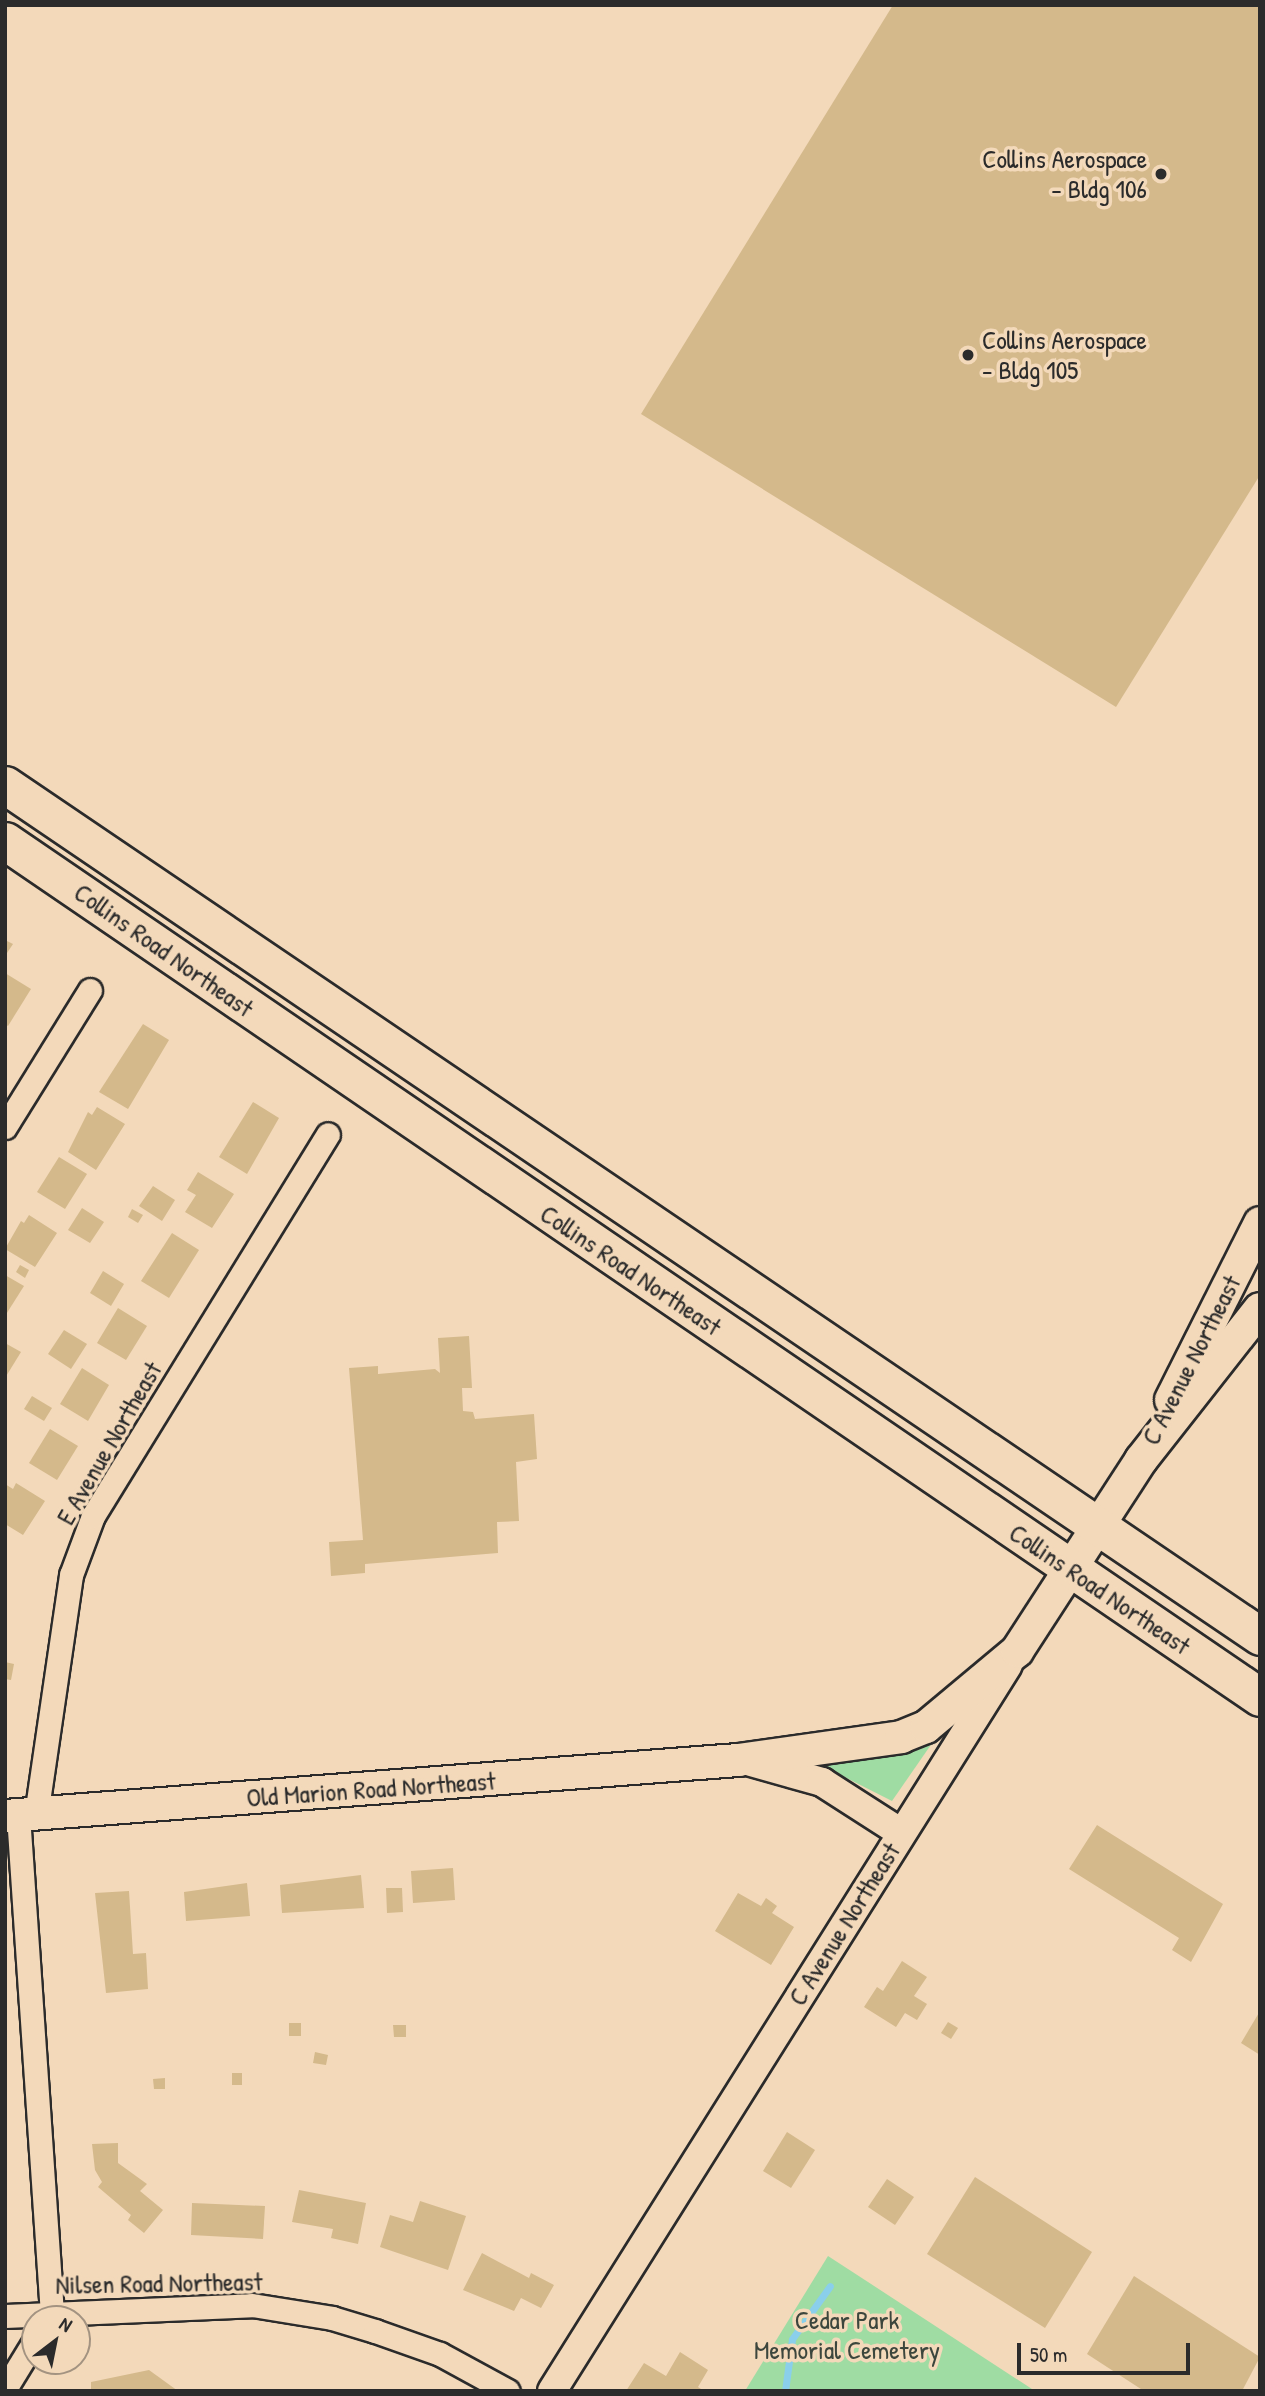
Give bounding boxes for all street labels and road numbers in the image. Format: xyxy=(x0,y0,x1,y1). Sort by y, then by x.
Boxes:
street label: Collins Road Northeast xyxy=(68,876,260,1024)
street label: Collins Road Northeast xyxy=(534,1198,728,1342)
street label: C Avenue Northeast xyxy=(1135,1270,1247,1450)
street label: E Avenue Northeast xyxy=(50,1356,168,1530)
street label: Collins Road Northeast xyxy=(1003,1517,1197,1661)
street label: Old Marion Road Northeast xyxy=(245,1765,497,1813)
street label: C Avenue Northeast xyxy=(782,1837,906,2011)
street label: Nilsen Road Northeast xyxy=(55,2266,263,2300)

